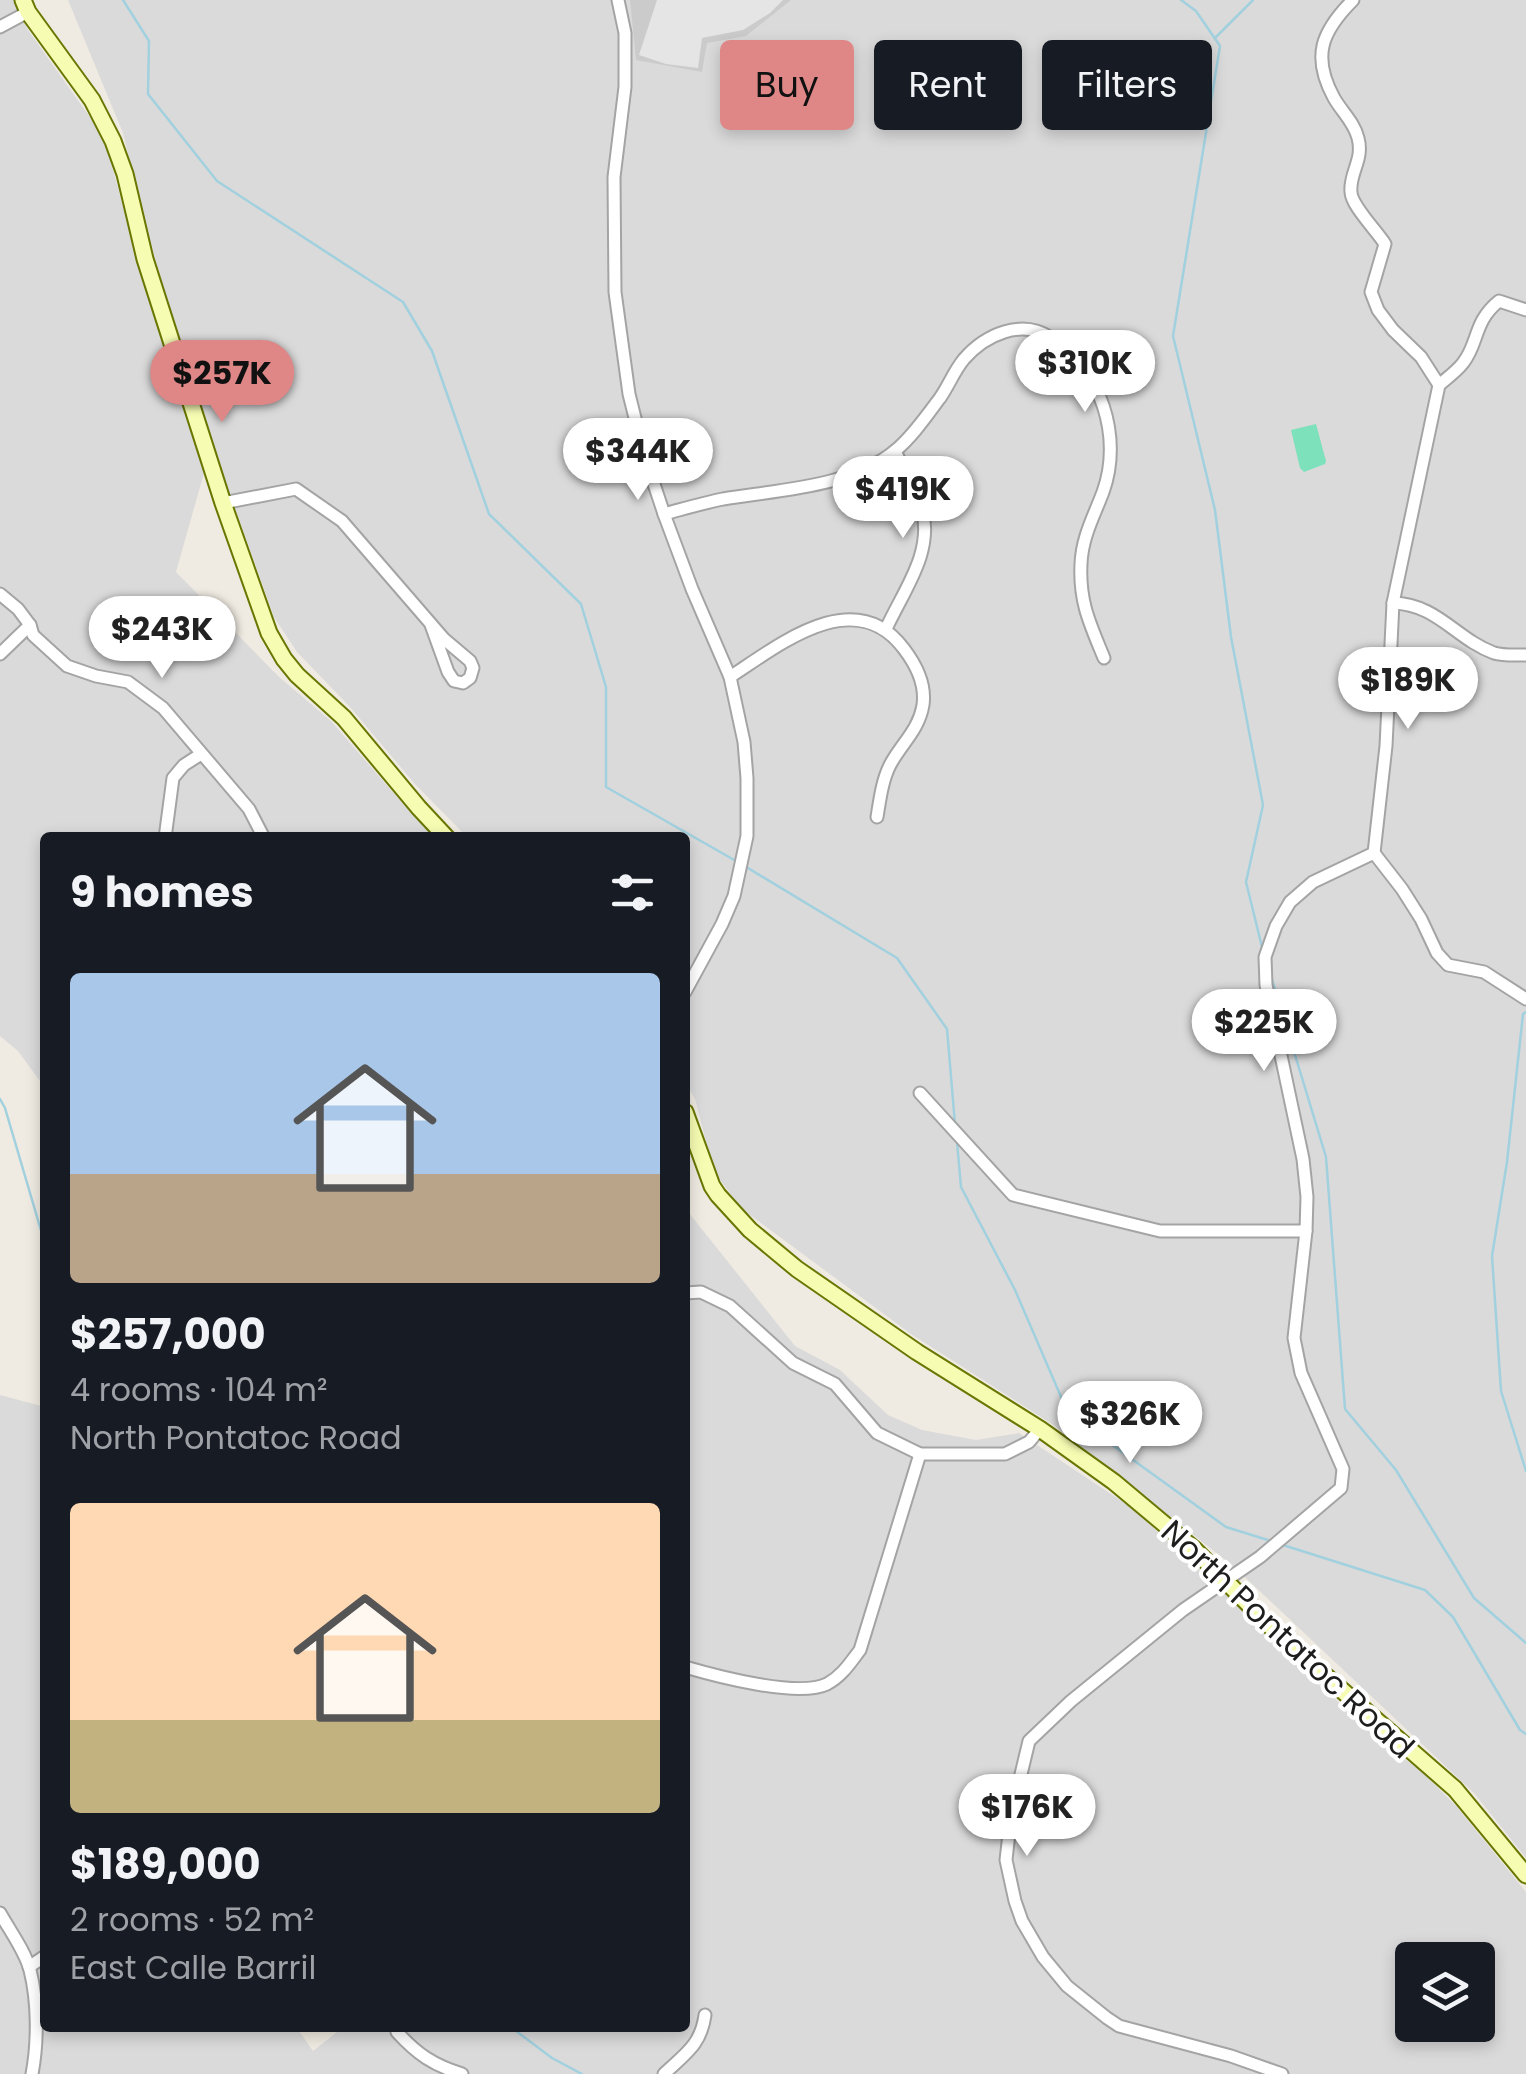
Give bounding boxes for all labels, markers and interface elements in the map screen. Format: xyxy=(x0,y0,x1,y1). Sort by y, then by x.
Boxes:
chip: Buy xyxy=(720,40,854,130)
chip: Rent xyxy=(874,40,1022,130)
chip: Filters xyxy=(1042,40,1212,130)
pin: $310K xyxy=(1015,330,1155,415)
pin: $257K xyxy=(152,340,292,425)
text: $310K xyxy=(1037,340,1133,385)
text: $257K xyxy=(172,350,272,395)
pin: $344K xyxy=(568,418,708,503)
text: $344K xyxy=(585,428,691,473)
pin: $419K xyxy=(833,456,973,541)
text: $419K xyxy=(855,466,951,511)
pin: $243K xyxy=(92,596,232,681)
text: $243K xyxy=(111,606,213,651)
pin: $189K xyxy=(1338,647,1478,732)
text: $189K xyxy=(1360,657,1456,702)
text: 9 homes xyxy=(70,863,254,922)
icon: filters xyxy=(605,865,660,920)
pin: $225K xyxy=(1194,989,1334,1074)
text: $225K xyxy=(1214,999,1314,1044)
icon: home xyxy=(275,1038,455,1218)
text: $257,000 xyxy=(70,1305,266,1364)
text: 4 rooms · 104 m² xyxy=(70,1367,328,1412)
pin: $326K xyxy=(1060,1381,1200,1466)
text: $326K xyxy=(1079,1391,1181,1436)
text: North Pontatoc Road xyxy=(70,1415,402,1460)
street label: North Pontatoc Road xyxy=(1151,1509,1425,1769)
icon: home xyxy=(275,1568,455,1748)
pin: $176K xyxy=(957,1774,1097,1859)
text: $176K xyxy=(981,1784,1073,1829)
text: $189,000 xyxy=(70,1835,261,1894)
text: 2 rooms · 52 m² xyxy=(70,1897,314,1942)
map controls xyxy=(1395,1942,1495,2042)
button: layers xyxy=(1395,1942,1495,2042)
text: East Calle Barril xyxy=(70,1945,316,1990)

